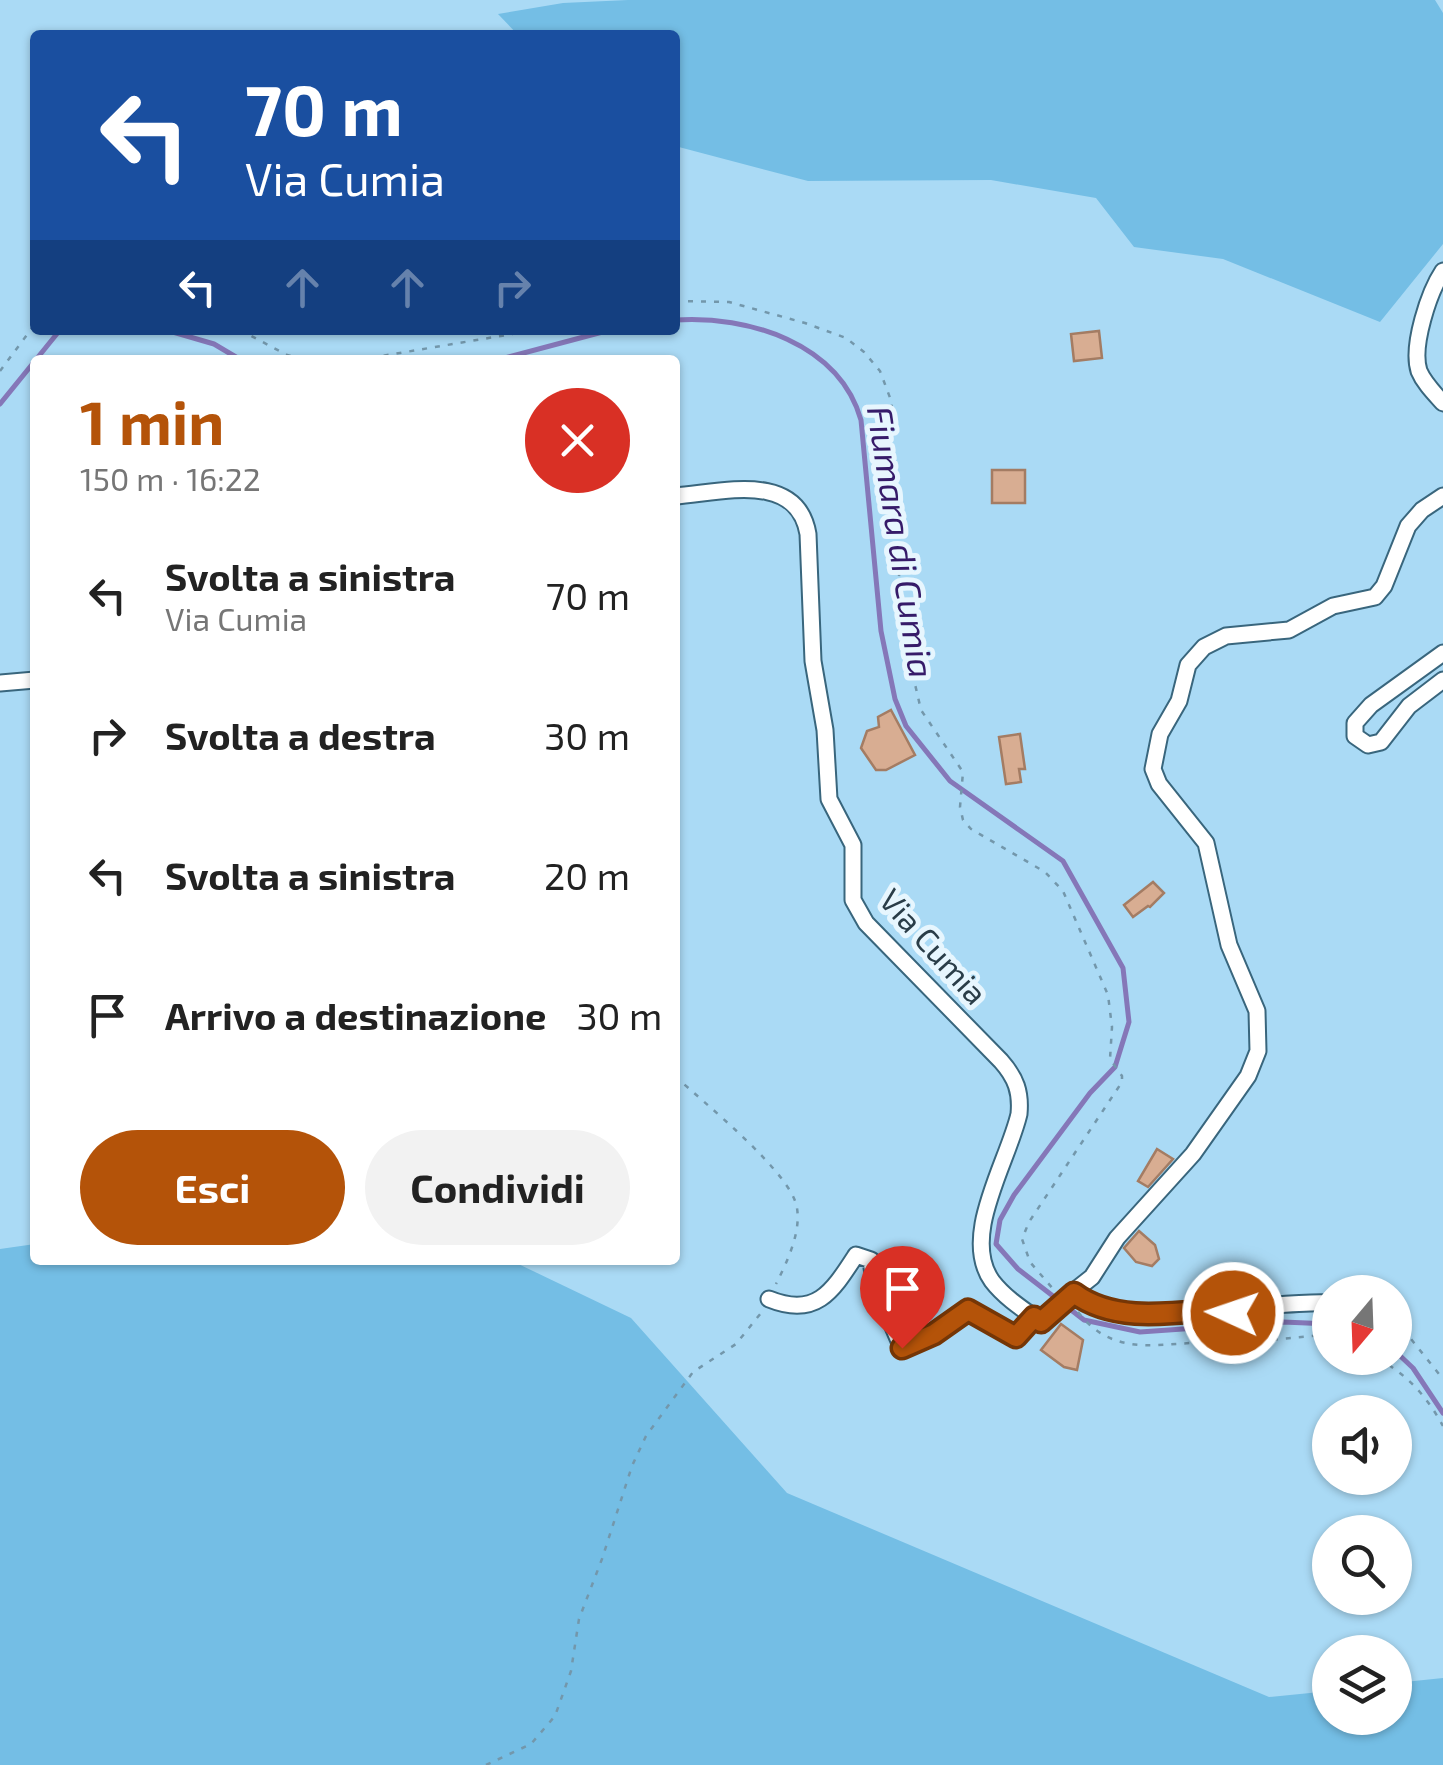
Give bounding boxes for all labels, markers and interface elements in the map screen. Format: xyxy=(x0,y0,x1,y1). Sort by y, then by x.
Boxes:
text: 70 m xyxy=(245,66,403,150)
icon: left xyxy=(80,70,210,200)
text: Via Cumia xyxy=(245,151,445,205)
icon: left xyxy=(170,260,225,315)
icon: ahead xyxy=(275,260,330,315)
icon: ahead xyxy=(380,260,435,315)
icon: right xyxy=(485,260,540,315)
text: 1 min xyxy=(80,385,224,457)
button: close xyxy=(525,388,630,493)
water label: Fiumara di Cumia xyxy=(860,403,944,681)
text: 150 m · 16:22 xyxy=(80,459,261,497)
text: Svolta a sinistra xyxy=(165,553,455,599)
icon: left xyxy=(80,568,135,623)
text: 70 m xyxy=(546,572,630,618)
text: Via Cumia xyxy=(165,599,307,637)
icon: right xyxy=(80,708,135,763)
text: Svolta a destra xyxy=(165,712,436,758)
text: 30 m xyxy=(544,712,630,758)
icon: left xyxy=(80,848,135,903)
text: Svolta a sinistra xyxy=(165,852,455,898)
text: 20 m xyxy=(544,852,630,898)
street label: Via Cumia xyxy=(873,880,996,1011)
icon: arrive xyxy=(80,988,135,1043)
text: Arrivo a destinazione xyxy=(165,992,546,1038)
text: 30 m xyxy=(576,992,662,1038)
button: Esci xyxy=(80,1130,345,1245)
button: Condividi xyxy=(365,1130,630,1245)
pin xyxy=(860,1246,945,1349)
icon: arrive xyxy=(875,1261,930,1316)
position arrow xyxy=(1181,1261,1285,1365)
north arrow xyxy=(1312,1275,1412,1375)
map controls xyxy=(1312,1275,1412,1735)
button: sound xyxy=(1312,1395,1412,1495)
button: search xyxy=(1312,1515,1412,1615)
button: layers xyxy=(1312,1635,1412,1735)

